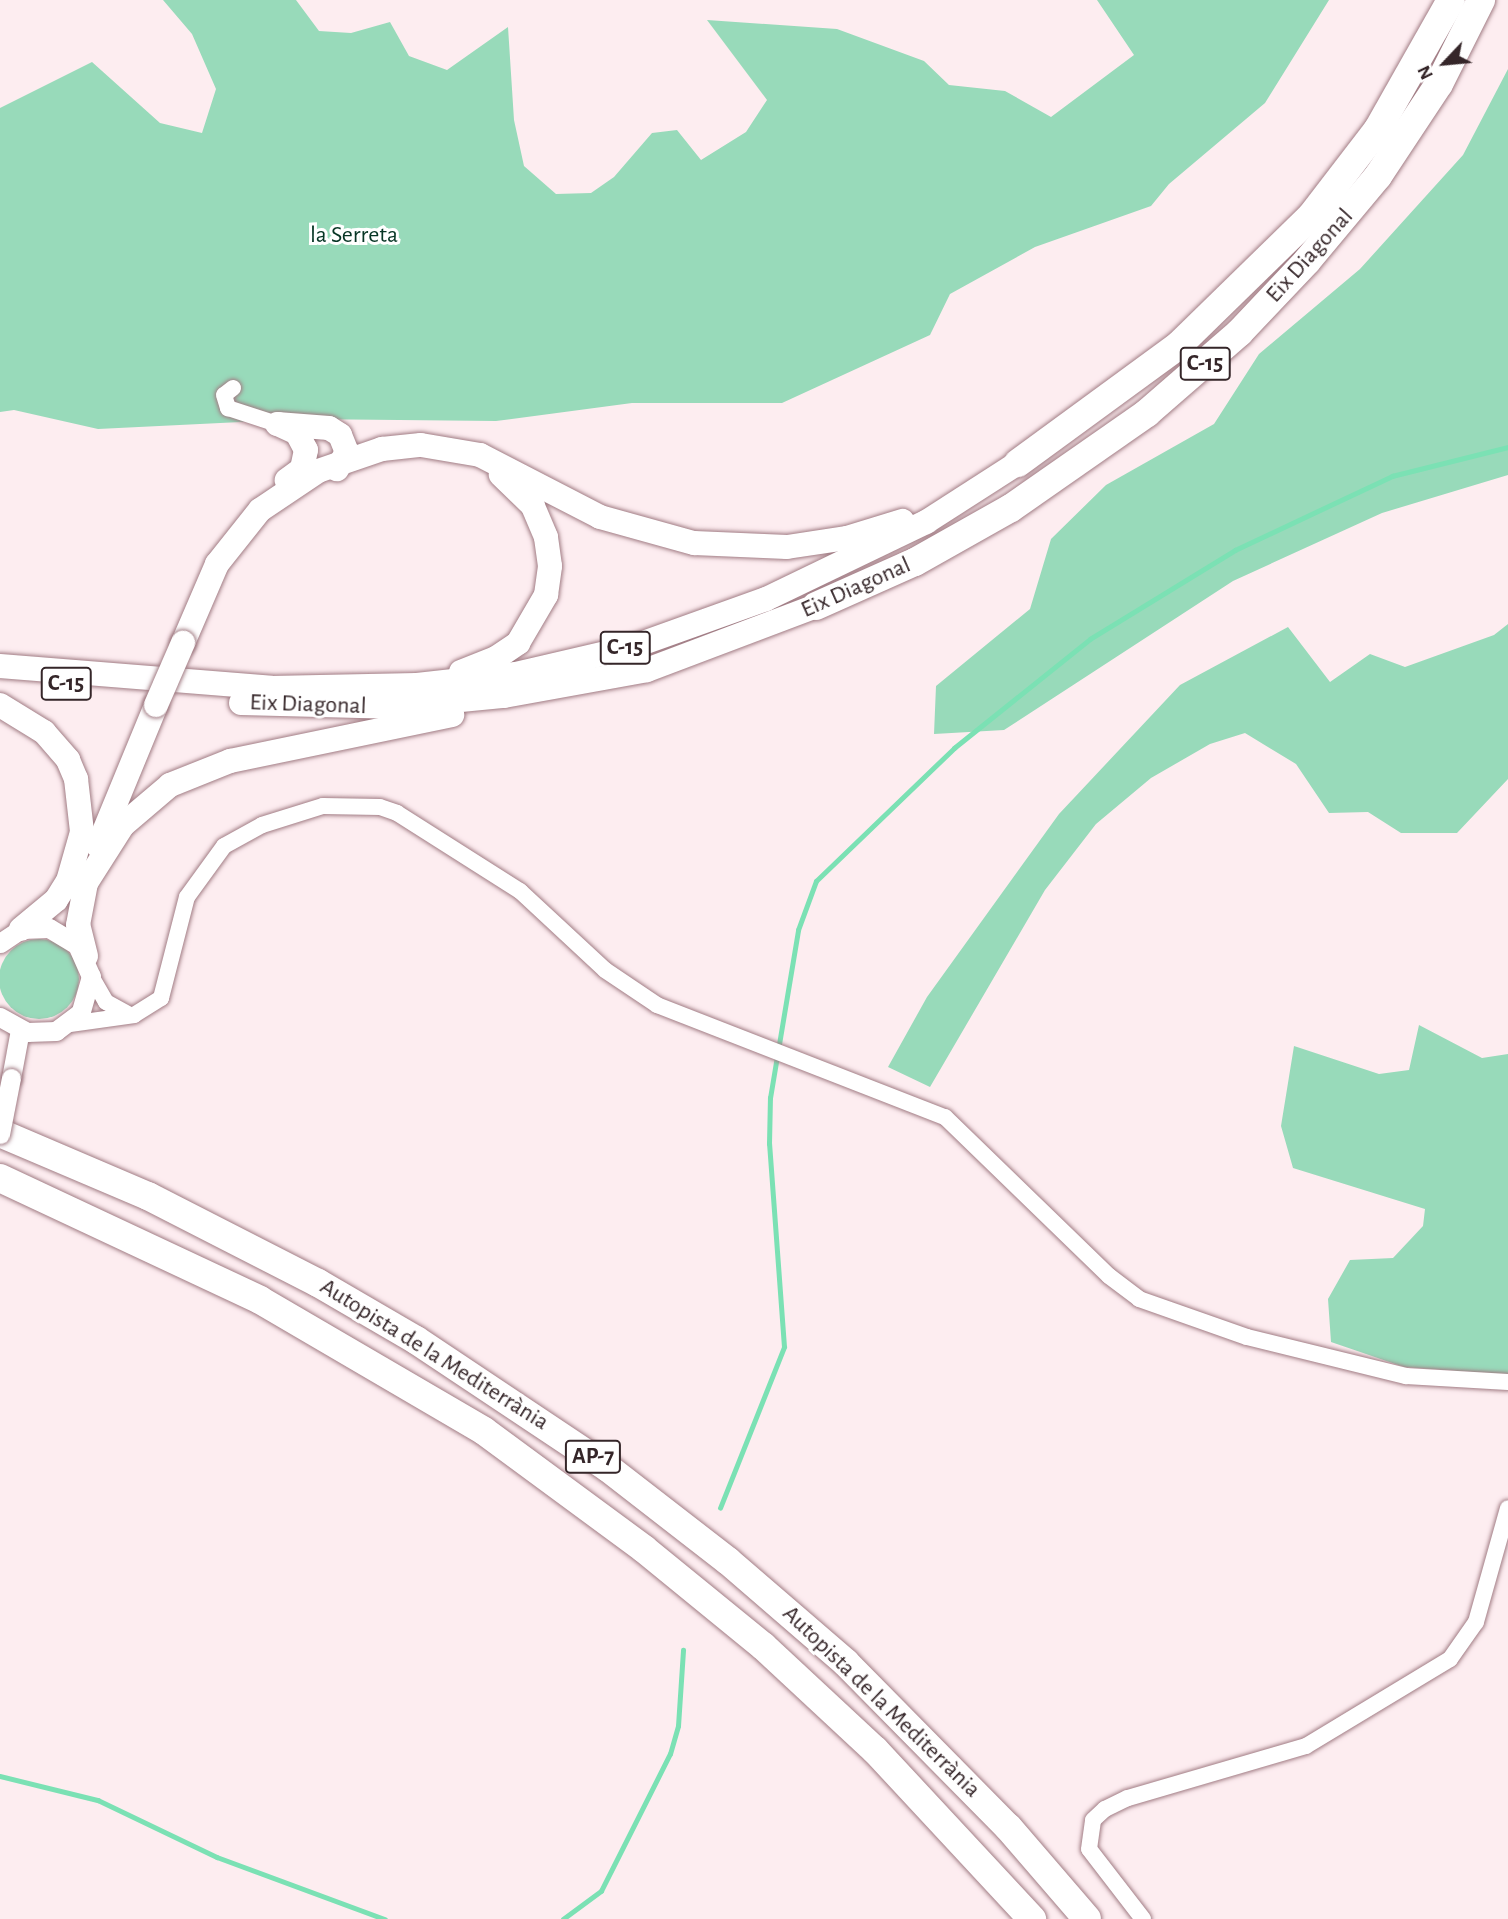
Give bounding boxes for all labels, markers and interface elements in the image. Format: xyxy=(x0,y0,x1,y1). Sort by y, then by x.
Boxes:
north arrow xyxy=(1410,28,1480,98)
text: N xyxy=(1414,62,1437,83)
street label: Eix Diagonal xyxy=(1260,203,1360,309)
park label: la Serreta xyxy=(310,222,398,250)
road number: C-15 xyxy=(1179,344,1231,384)
street label: Eix Diagonal xyxy=(797,551,915,625)
road number: C-15 xyxy=(599,628,651,668)
road number: C-15 xyxy=(40,664,92,704)
street label: Eix Diagonal xyxy=(249,689,367,721)
street label: Autopista de la Mediterrània xyxy=(314,1273,554,1437)
road number: AP-7 xyxy=(563,1438,623,1476)
street label: Autopista de la Mediterrània xyxy=(776,1600,986,1804)

